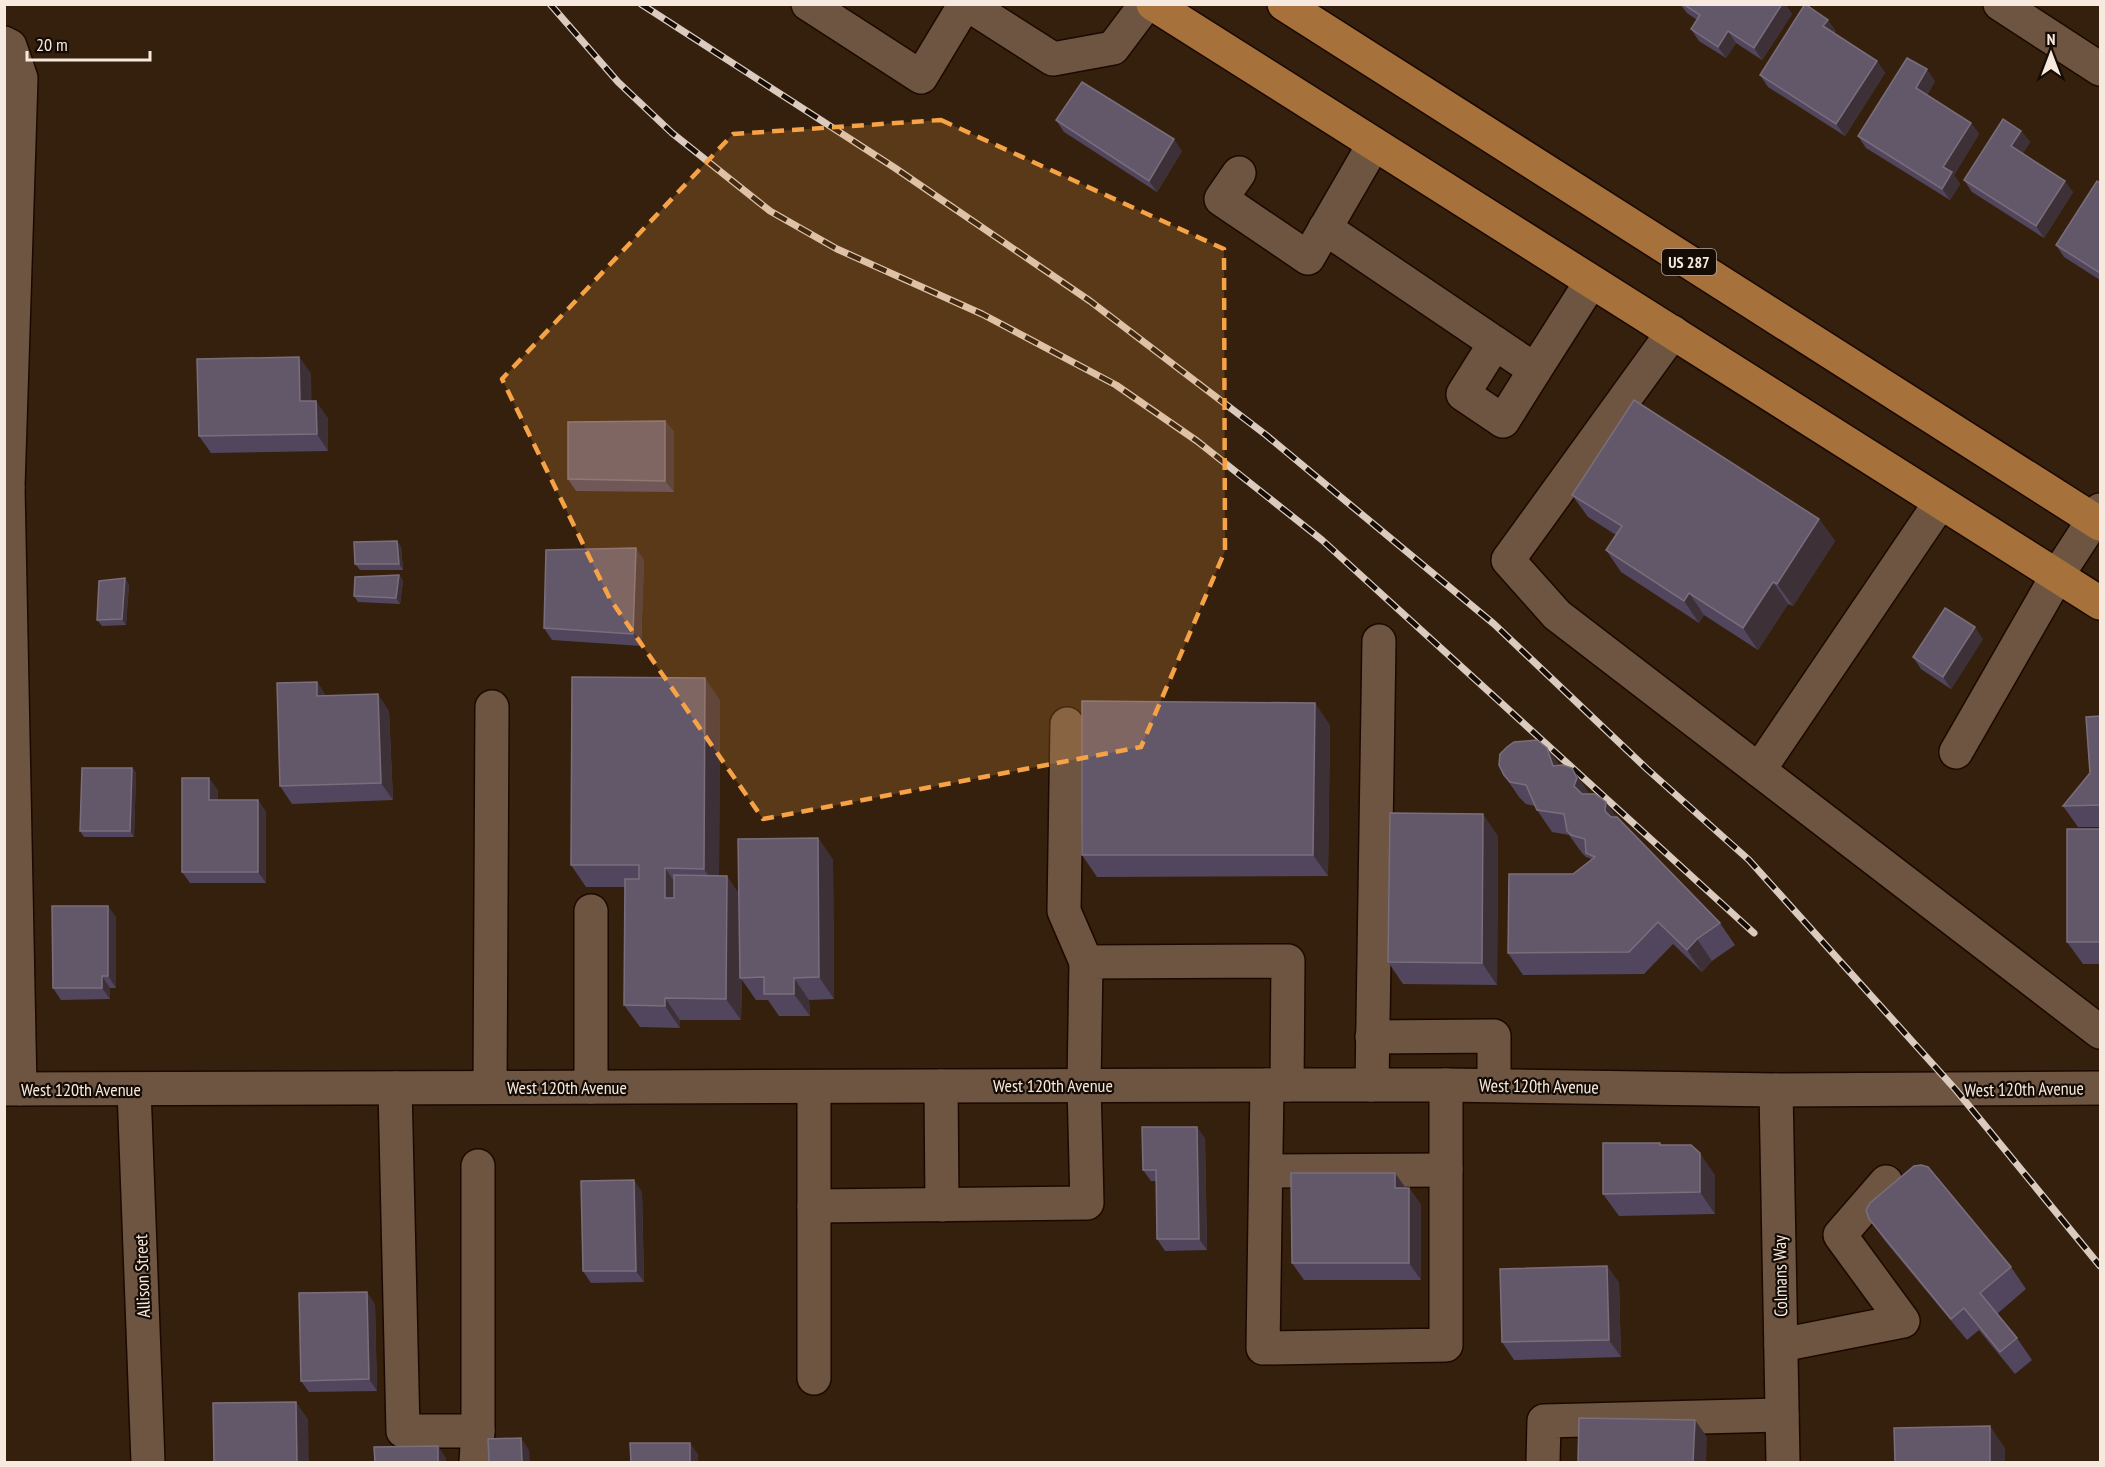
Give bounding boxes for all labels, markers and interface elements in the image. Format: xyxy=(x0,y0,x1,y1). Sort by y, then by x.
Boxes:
scale bar xyxy=(27,24,150,62)
north arrow xyxy=(2021,24,2081,84)
text: N xyxy=(2047,29,2055,49)
text: 20 m xyxy=(36,33,68,56)
road number: US 287 xyxy=(1662,249,1716,275)
street label: West 120th Avenue xyxy=(1479,1073,1599,1099)
street label: West 120th Avenue xyxy=(993,1074,1113,1097)
street label: West 120th Avenue xyxy=(507,1076,627,1099)
street label: West 120th Avenue xyxy=(1964,1076,2084,1102)
street label: West 120th Avenue xyxy=(21,1078,141,1101)
street label: Allison Street xyxy=(129,1234,155,1318)
street label: Colmans Way xyxy=(1768,1235,1792,1317)

